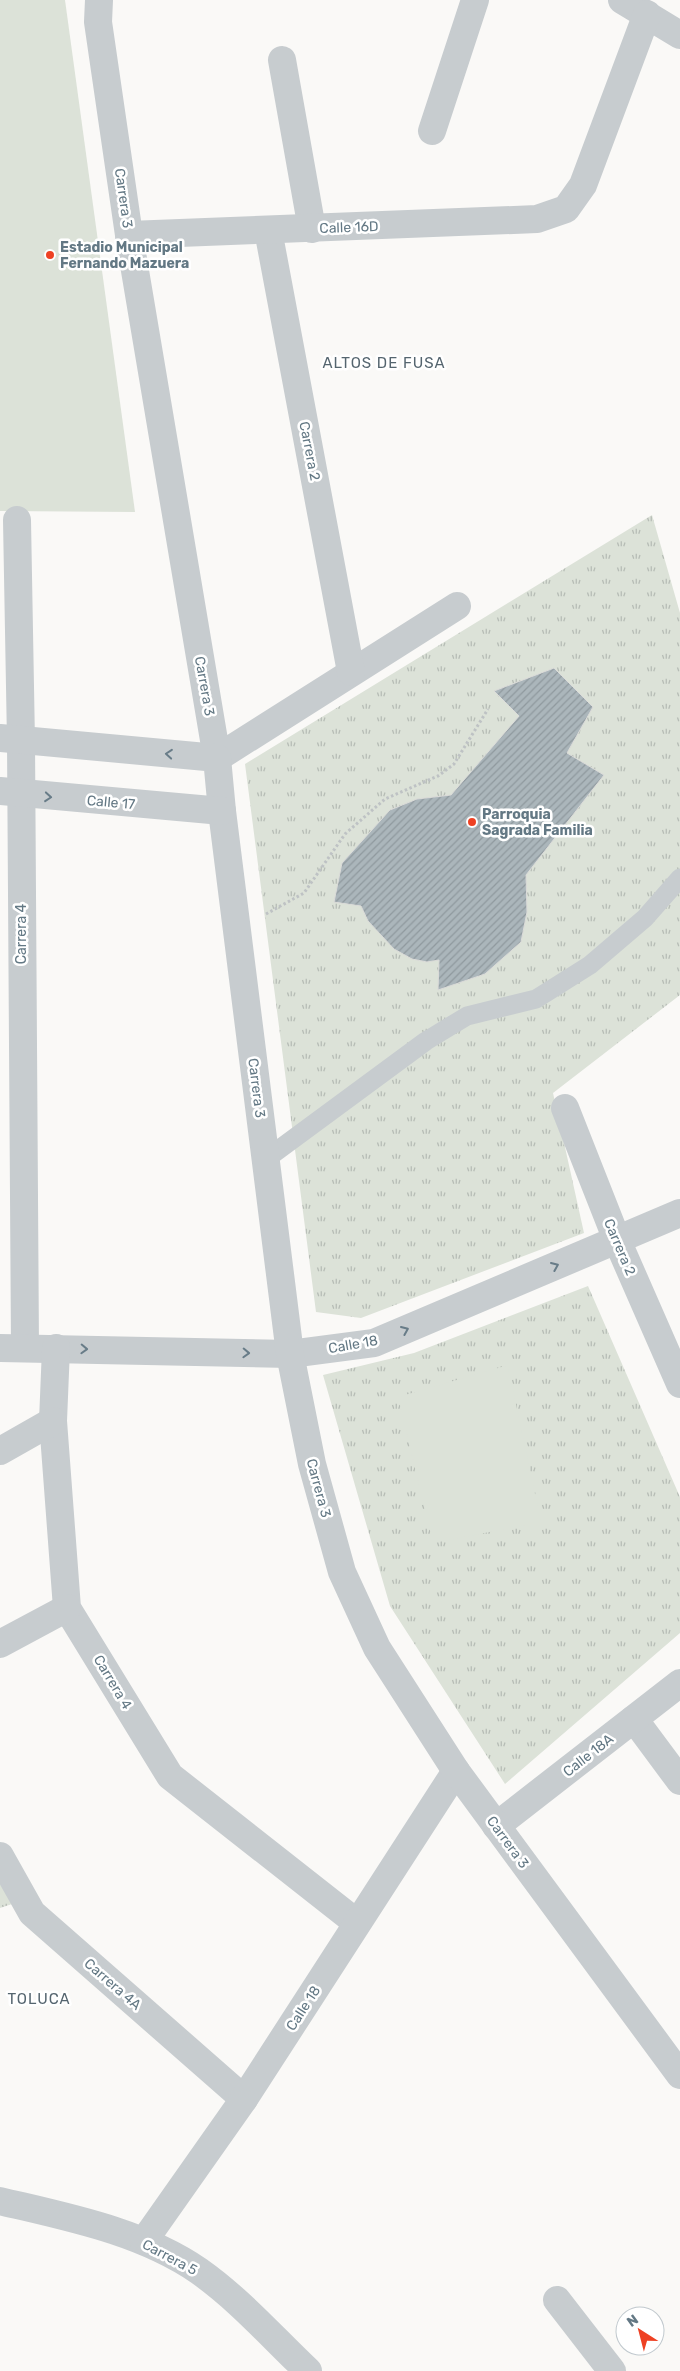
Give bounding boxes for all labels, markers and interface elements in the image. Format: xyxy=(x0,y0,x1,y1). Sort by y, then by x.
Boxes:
street label: Carrera 3 xyxy=(111,167,136,229)
street label: Calle 16D xyxy=(319,218,379,237)
place label: Estadio Municipal Fernando Mazuera xyxy=(60,239,189,272)
marker: Estadio Municipal Fernando Mazuera xyxy=(44,249,56,261)
district label: ALTOS DE FUSA xyxy=(323,354,445,372)
street label: Carrera 2 xyxy=(295,420,324,482)
street label: Carrera 3 xyxy=(191,655,218,717)
one-way arrow xyxy=(164,749,172,760)
one-way arrow xyxy=(45,791,53,802)
street label: Calle 17 xyxy=(86,792,136,813)
place label: Parroquia Sagrada Familia xyxy=(482,806,593,839)
marker: Parroquia Sagrada Familia xyxy=(466,816,478,828)
street label: Carrera 4 xyxy=(13,903,30,964)
street label: Carrera 3 xyxy=(244,1057,269,1119)
street label: Carrera 2 xyxy=(600,1216,639,1278)
one-way arrow xyxy=(550,1262,559,1272)
one-way arrow xyxy=(400,1325,409,1336)
street label: Calle 18 xyxy=(327,1332,379,1357)
one-way arrow xyxy=(80,1343,88,1354)
one-way arrow xyxy=(242,1348,250,1358)
street label: Carrera 3 xyxy=(303,1457,335,1519)
street label: Carrera 4 xyxy=(90,1652,136,1713)
street label: Calle 18A xyxy=(560,1730,617,1780)
street label: Carrera 3 xyxy=(483,1813,532,1872)
street label: Carrera 4A xyxy=(81,1955,145,2014)
street label: Calle 18 xyxy=(283,1983,324,2034)
district label: TOLUCA xyxy=(7,1990,71,2008)
street label: Carrera 5 xyxy=(139,2236,200,2279)
north arrow xyxy=(615,2306,665,2356)
text: N xyxy=(624,2311,642,2331)

